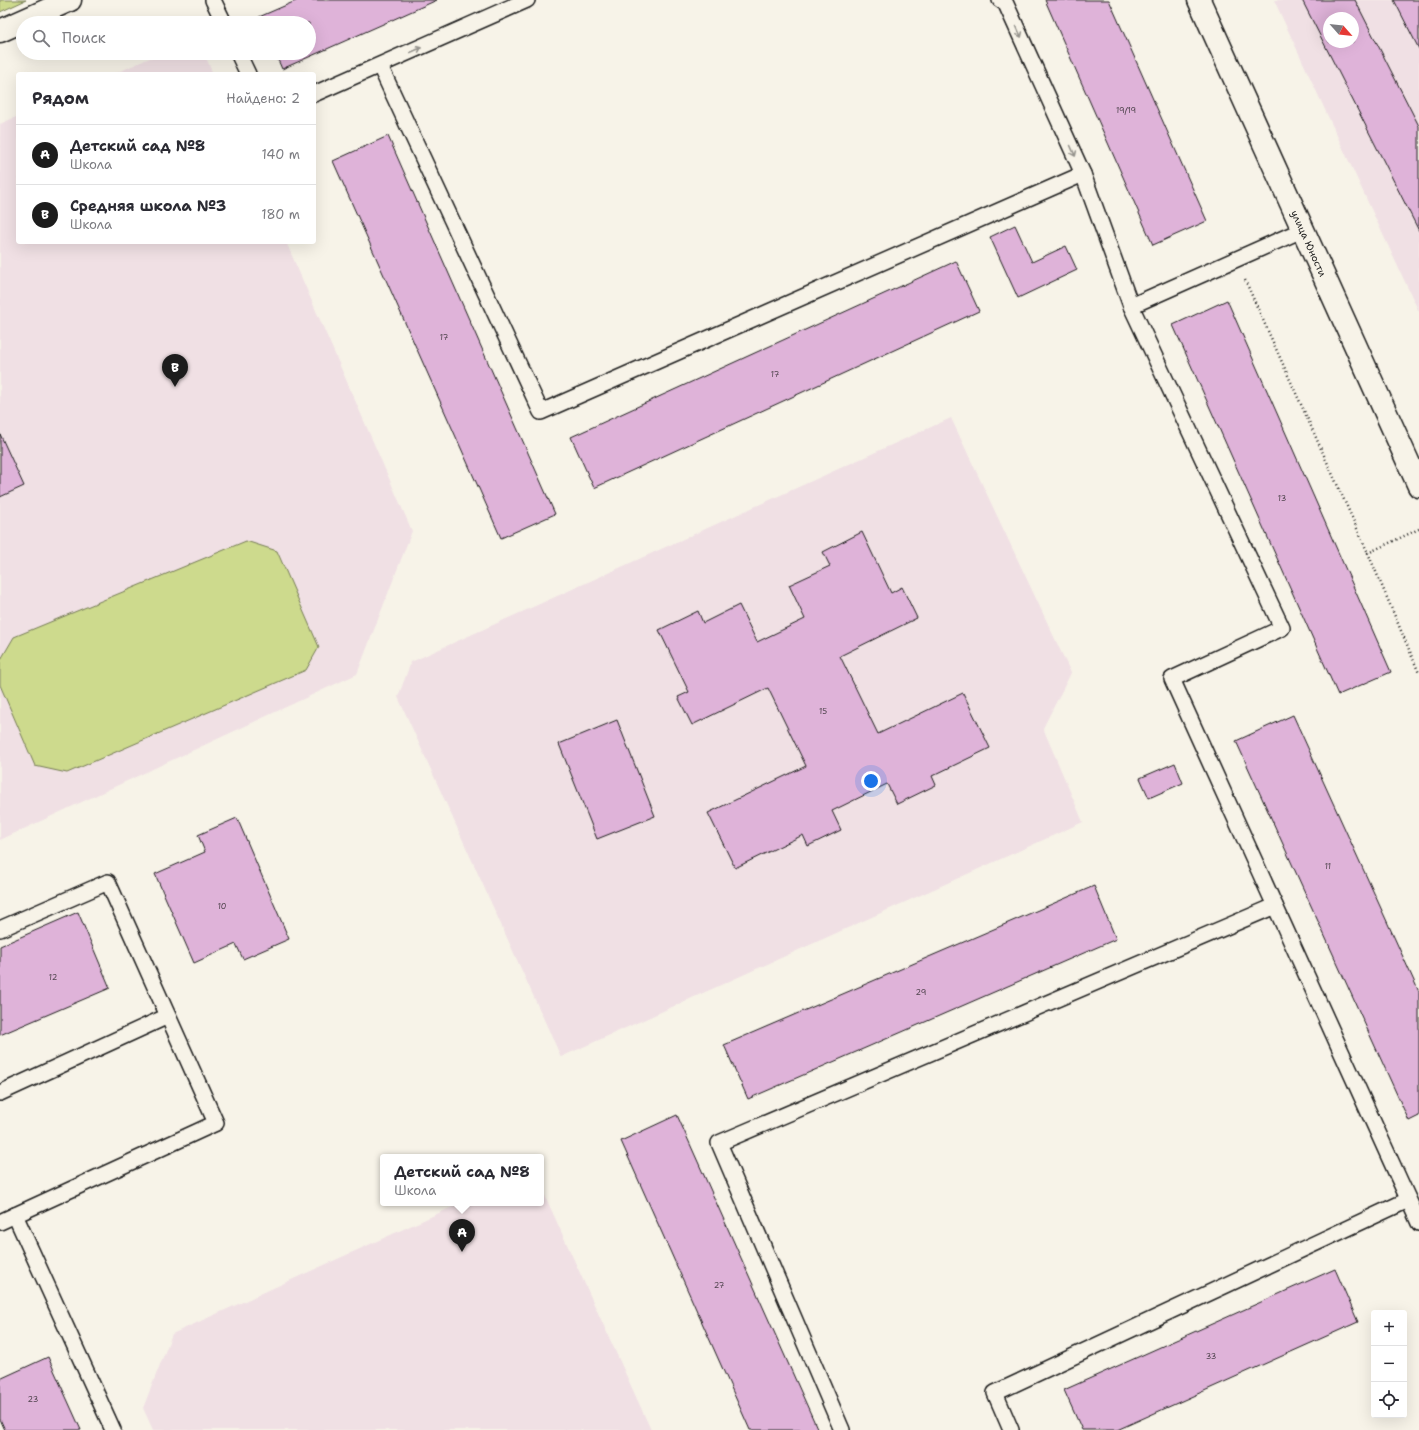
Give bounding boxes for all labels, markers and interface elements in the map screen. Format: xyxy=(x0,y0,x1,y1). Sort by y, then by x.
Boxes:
north arrow xyxy=(1323,12,1359,48)
search box xyxy=(16,16,316,60)
one-way arrow xyxy=(1016,26,1023,38)
icon: search xyxy=(30,27,52,49)
text: Поиск xyxy=(62,28,106,48)
one-way arrow xyxy=(409,46,421,53)
text: Рядом xyxy=(32,87,89,109)
text: Найдено: 2 xyxy=(226,90,300,107)
house number: 19/19 xyxy=(1116,105,1136,116)
text: Детский сад №8 xyxy=(70,136,205,156)
one-way arrow xyxy=(1070,144,1077,156)
text: A xyxy=(40,146,50,163)
text: 140 m xyxy=(261,146,300,163)
text: Школа xyxy=(70,156,112,173)
text: Средняя школа №3 xyxy=(70,196,226,216)
text: B xyxy=(41,206,49,223)
text: 180 m xyxy=(261,206,300,223)
street label: улица Юности xyxy=(1288,208,1329,279)
text: Школа xyxy=(70,216,112,233)
house number: 17 xyxy=(440,332,449,343)
pin: B xyxy=(162,354,188,387)
house number: 17 xyxy=(771,369,780,380)
house number: 13 xyxy=(1278,493,1286,504)
house number: 15 xyxy=(819,706,827,717)
your location xyxy=(861,771,881,791)
house number: 11 xyxy=(1325,861,1331,872)
house number: 10 xyxy=(218,901,226,912)
house number: 12 xyxy=(49,972,58,983)
house number: 29 xyxy=(916,987,926,998)
popup xyxy=(380,1154,544,1206)
text: Детский сад №8 xyxy=(394,1162,530,1182)
text: Школа xyxy=(394,1182,436,1199)
pin: A xyxy=(449,1219,475,1252)
house number: 27 xyxy=(714,1280,725,1291)
map controls xyxy=(1371,1310,1407,1418)
button: + xyxy=(1371,1310,1407,1346)
button: − xyxy=(1371,1346,1407,1382)
house number: 33 xyxy=(1206,1351,1216,1362)
button: locate xyxy=(1371,1382,1407,1418)
house number: 23 xyxy=(28,1394,38,1405)

